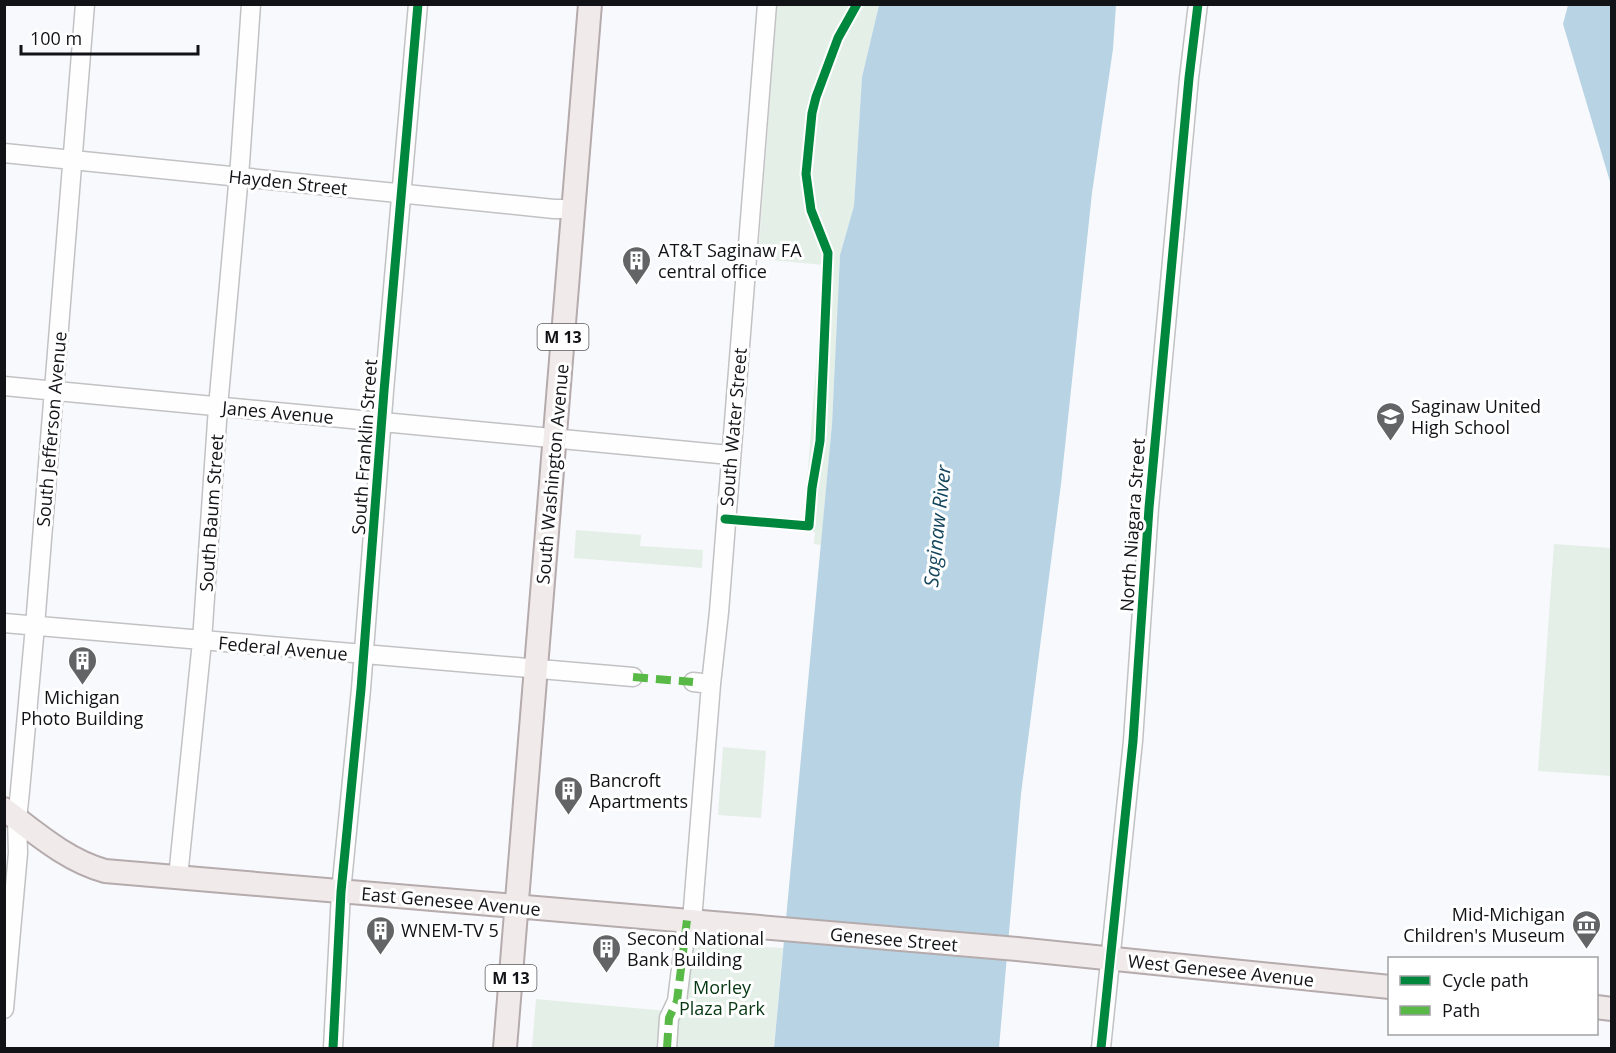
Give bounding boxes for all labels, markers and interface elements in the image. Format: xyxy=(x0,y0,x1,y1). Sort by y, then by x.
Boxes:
scale bar xyxy=(21,18,198,56)
text: 100 m xyxy=(30,26,82,50)
street label: Hayden Street xyxy=(227,164,349,200)
place label: AT&T Saginaw FA central office xyxy=(658,238,802,283)
building icon: AT&T Saginaw FA central office xyxy=(621,244,653,286)
road number: M 13 xyxy=(538,324,588,350)
street label: South Jefferson Avenue xyxy=(30,330,72,528)
street label: South Water Street xyxy=(714,347,752,507)
street label: South Franklin Street xyxy=(346,358,382,536)
street label: South Washington Avenue xyxy=(530,363,574,585)
place label: Saginaw United High School xyxy=(1411,394,1541,439)
street label: Janes Avenue xyxy=(219,395,335,429)
school or university icon: Saginaw United High School xyxy=(1374,400,1406,442)
street label: South Baum Street xyxy=(194,433,228,593)
street label: North Niagara Street xyxy=(1114,437,1150,613)
water label: Saginaw River xyxy=(917,462,957,588)
street label: Federal Avenue xyxy=(217,630,349,666)
building icon: Michigan Photo Building xyxy=(66,644,98,686)
place label: Michigan Photo Building xyxy=(21,685,144,730)
place label: Bancroft Apartments xyxy=(589,768,688,813)
building icon: Bancroft Apartments xyxy=(552,774,584,816)
street label: East Genesee Avenue xyxy=(360,881,542,921)
place label: Mid-Michigan Children's Museum xyxy=(1403,902,1565,947)
museum icon: Mid-Michigan Children's Museum xyxy=(1570,908,1602,950)
building icon: WNEM-TV 5 xyxy=(364,914,396,956)
place label: WNEM-TV 5 xyxy=(401,918,499,942)
street label: Genesee Street xyxy=(829,921,959,957)
place label: Second National Bank Building xyxy=(627,926,764,971)
building icon: Second National Bank Building xyxy=(590,932,622,974)
street label: West Genesee Avenue xyxy=(1127,948,1315,992)
legend xyxy=(1388,957,1598,1035)
road number: M 13 xyxy=(486,965,536,991)
text: Cycle path xyxy=(1442,968,1529,992)
park label: Morley Plaza Park xyxy=(679,975,766,1020)
text: Path xyxy=(1442,998,1480,1022)

